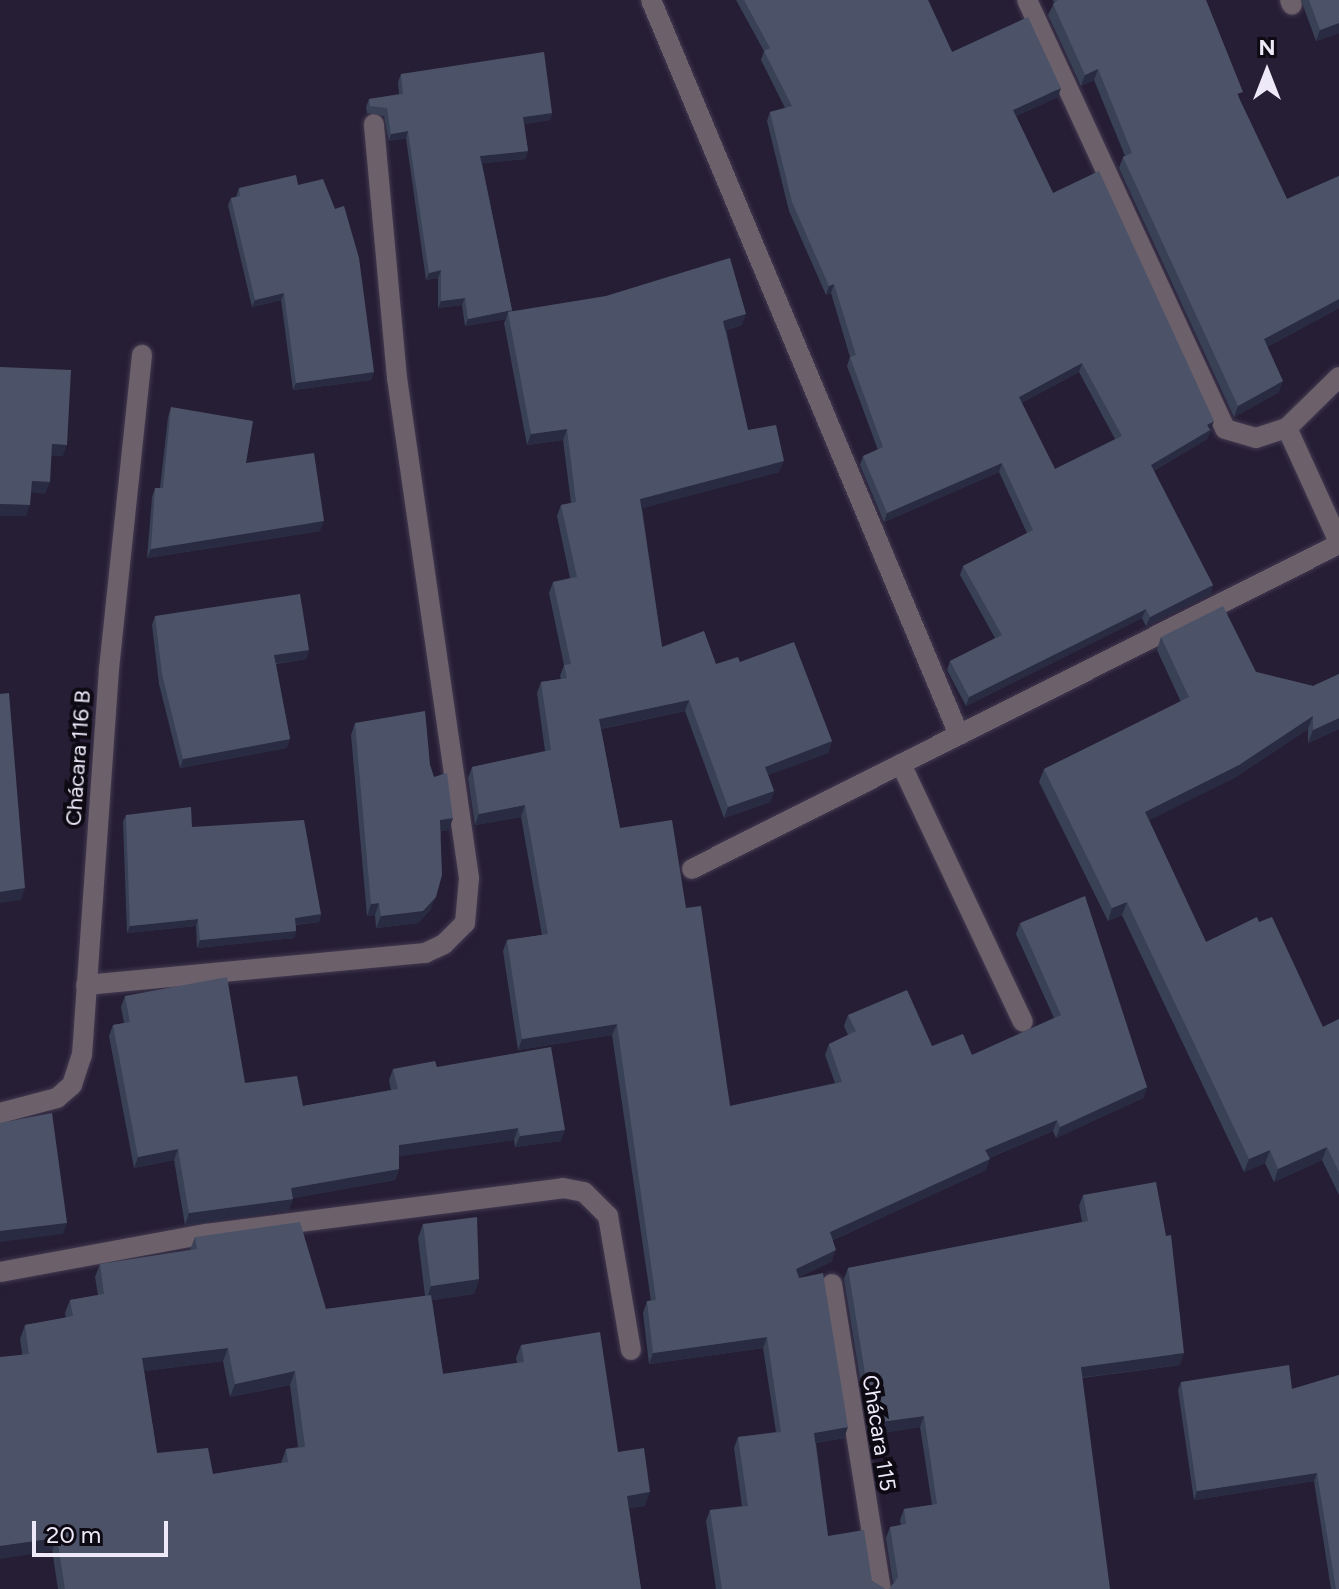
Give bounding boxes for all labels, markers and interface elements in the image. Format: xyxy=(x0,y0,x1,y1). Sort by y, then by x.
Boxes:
north arrow xyxy=(1227,32,1307,112)
text: N xyxy=(1258,34,1276,61)
street label: Chácara 116 B xyxy=(60,689,96,827)
street label: Chácara 115 xyxy=(857,1373,901,1493)
scale bar xyxy=(36,1505,172,1555)
text: 20 m xyxy=(46,1520,101,1549)

